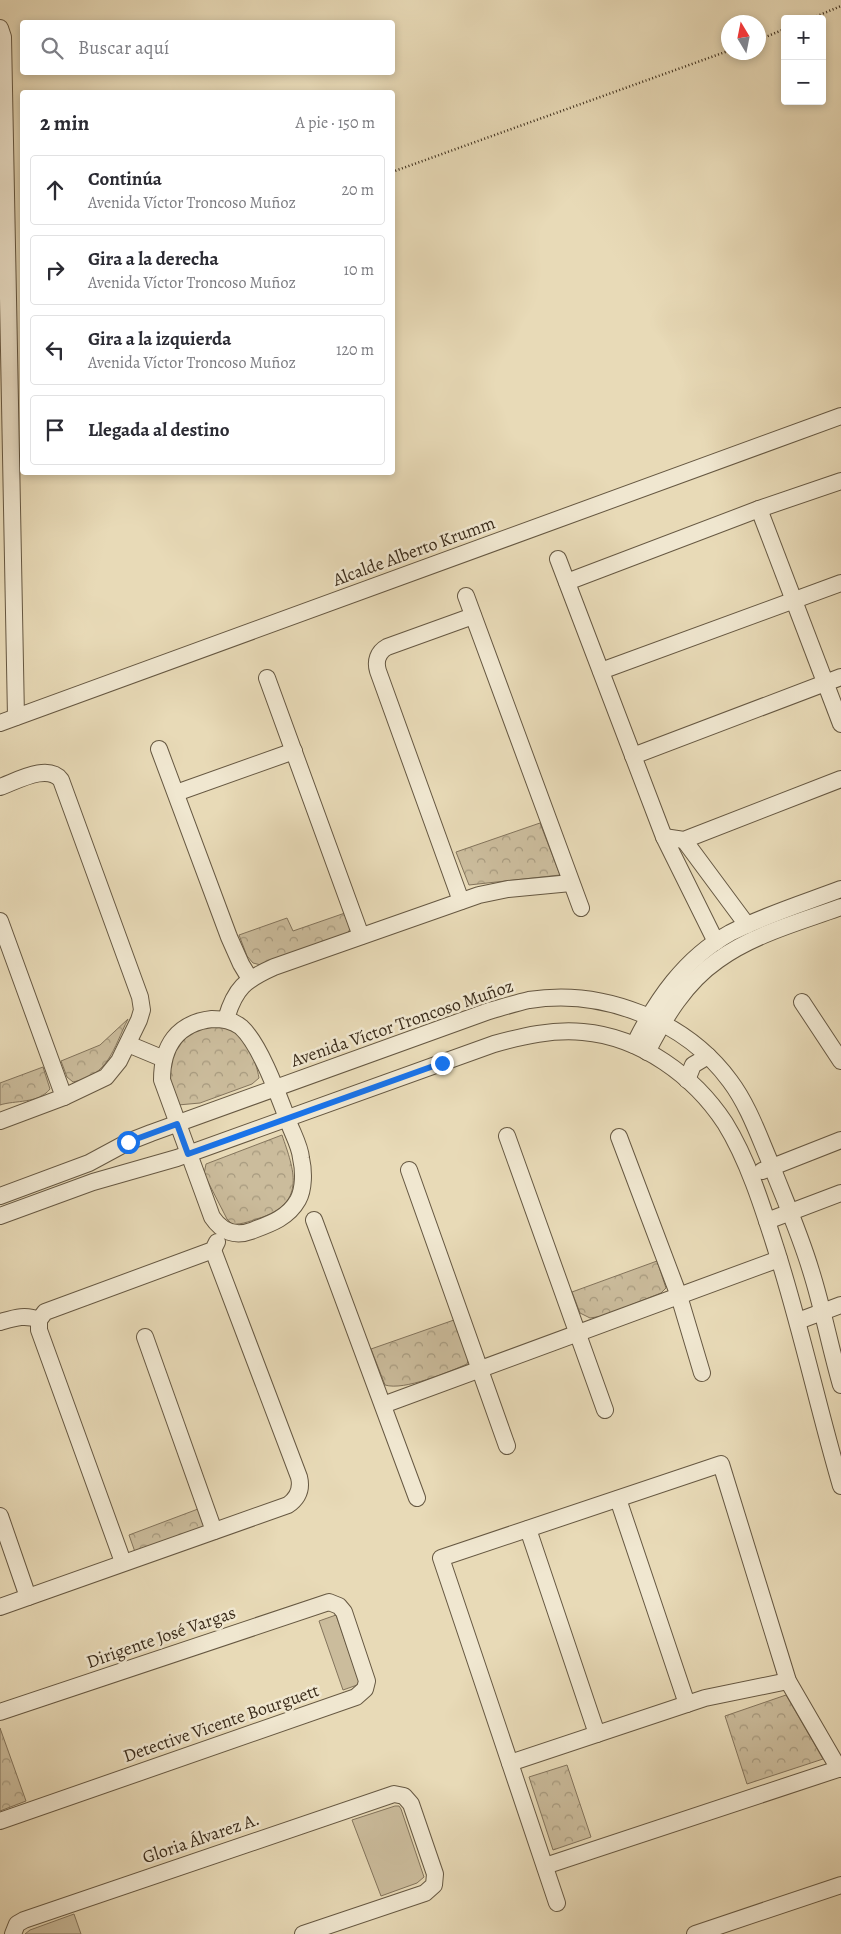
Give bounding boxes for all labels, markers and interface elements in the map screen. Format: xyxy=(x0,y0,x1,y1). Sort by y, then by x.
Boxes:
north arrow xyxy=(721,15,766,60)
map controls xyxy=(781,15,826,105)
button: + xyxy=(781,15,826,60)
search box xyxy=(20,20,395,75)
icon: search xyxy=(38,34,66,62)
text: Buscar aquí xyxy=(78,35,169,61)
button: − xyxy=(781,60,826,105)
text: 2 min xyxy=(40,109,89,137)
text: A pie · 150 m xyxy=(295,112,375,134)
text: Continúa xyxy=(88,166,162,192)
icon: ahead xyxy=(41,176,69,204)
text: 20 m xyxy=(341,179,374,201)
text: Avenida Víctor Troncoso Muñoz xyxy=(88,192,296,214)
text: Gira a la derecha xyxy=(88,246,219,272)
icon: right xyxy=(41,256,69,284)
text: 10 m xyxy=(344,259,374,281)
text: Avenida Víctor Troncoso Muñoz xyxy=(88,272,296,294)
text: Gira a la izquierda xyxy=(88,326,231,352)
icon: left xyxy=(41,336,69,364)
text: 120 m xyxy=(336,339,374,361)
text: Avenida Víctor Troncoso Muñoz xyxy=(88,352,296,374)
icon: arrive xyxy=(41,416,69,444)
text: Llegada al destino xyxy=(88,417,230,443)
street label: Alcalde Alberto Krumm xyxy=(329,510,499,592)
street label: Avenida Víctor Troncoso Muñoz xyxy=(287,974,516,1073)
route end xyxy=(431,1052,454,1075)
route start xyxy=(117,1131,140,1154)
street label: Dirigente José Vargas xyxy=(83,1600,239,1674)
street label: Detective Vicente Bourguett xyxy=(120,1678,322,1768)
street label: Gloria Álvarez A. xyxy=(139,1807,263,1869)

